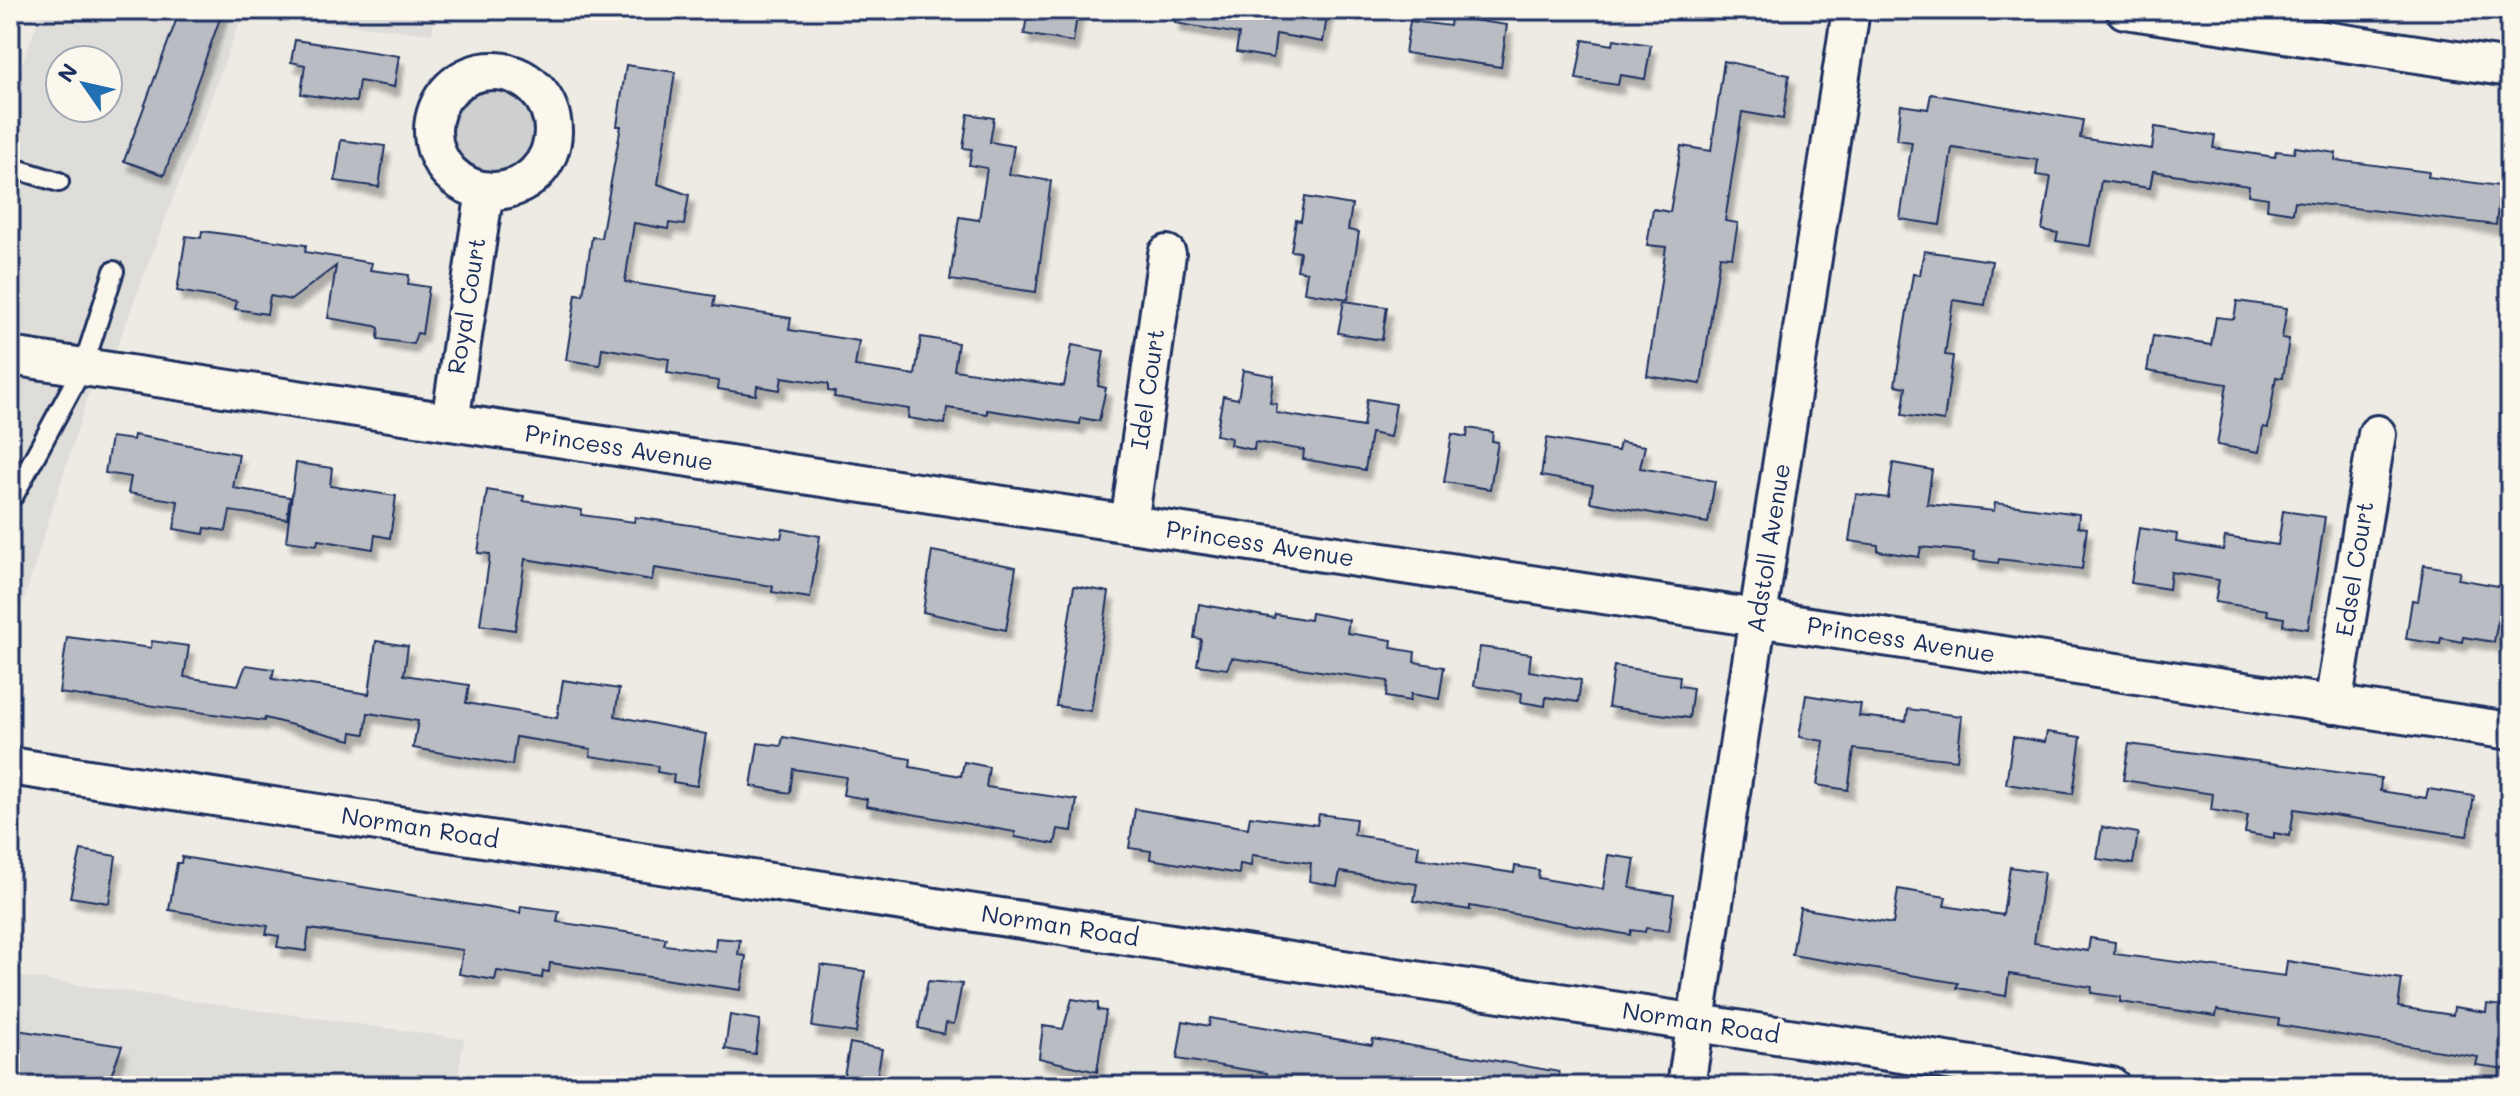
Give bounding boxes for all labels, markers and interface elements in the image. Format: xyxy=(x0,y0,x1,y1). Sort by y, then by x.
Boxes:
north arrow xyxy=(44,44,124,124)
text: N xyxy=(50,58,84,88)
street label: Royal Court xyxy=(439,235,492,376)
street label: Idel Court xyxy=(1123,327,1170,451)
street label: Princess Avenue xyxy=(523,416,716,477)
street label: Adstoll Avenue xyxy=(1739,461,1796,635)
street label: Edsel Court xyxy=(2328,499,2379,638)
street label: Princess Avenue xyxy=(1164,512,1357,573)
street label: Princess Avenue xyxy=(1805,608,1998,669)
street label: Norman Road xyxy=(339,799,501,854)
street label: Norman Road xyxy=(979,897,1141,952)
street label: Norman Road xyxy=(1620,994,1782,1049)

